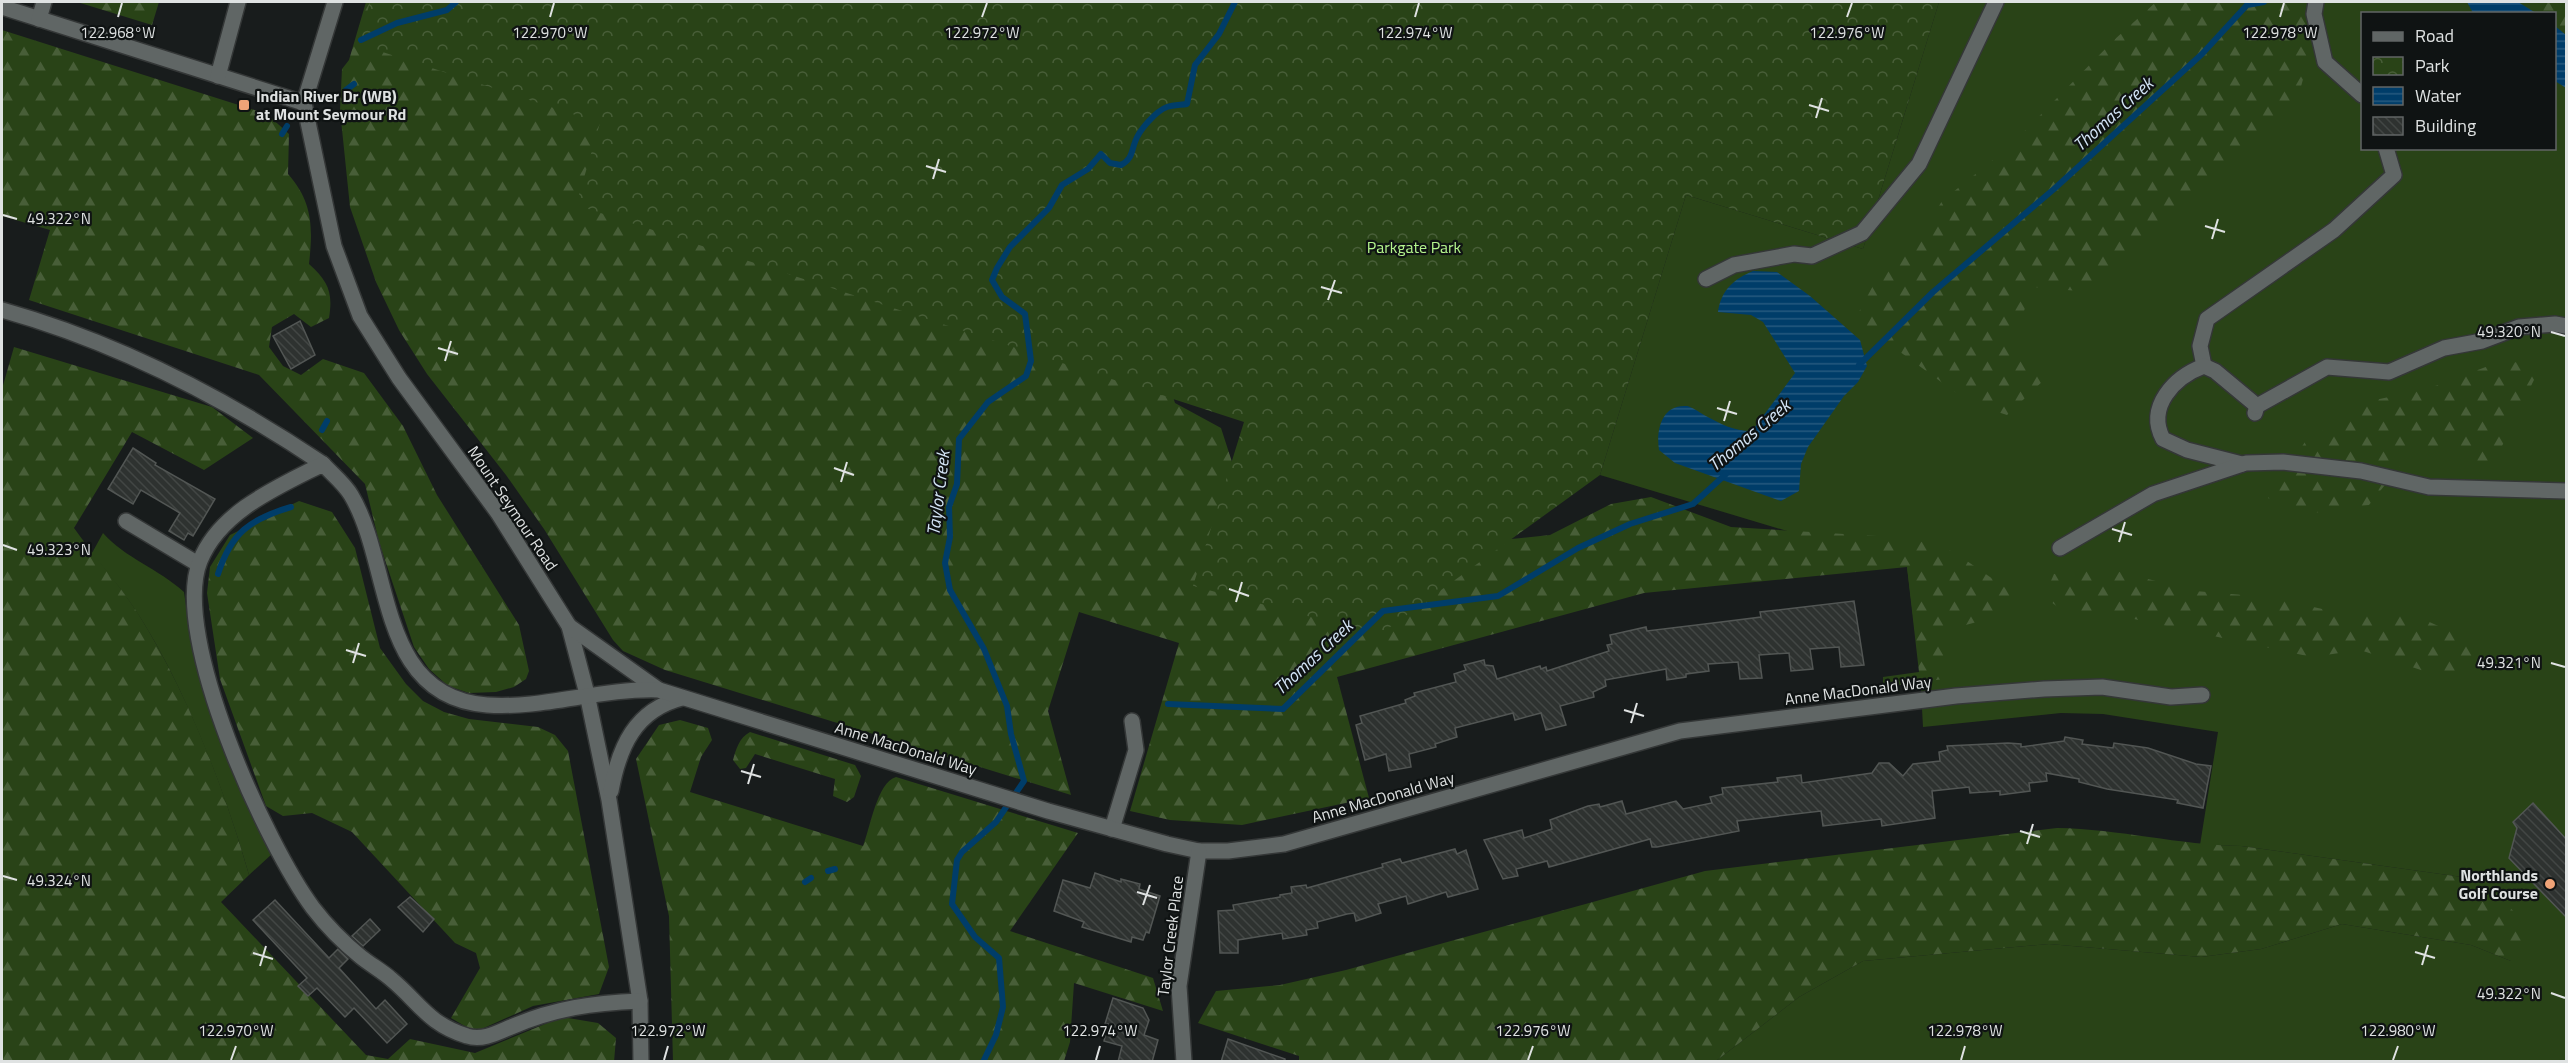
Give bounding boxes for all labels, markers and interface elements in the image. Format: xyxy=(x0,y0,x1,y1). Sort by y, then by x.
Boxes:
legend xyxy=(2361,12,2556,150)
text: 122.968°W xyxy=(80,21,156,44)
text: 122.970°W xyxy=(512,21,588,44)
text: 122.972°W xyxy=(944,21,1020,44)
text: 122.974°W xyxy=(1377,21,1453,44)
text: 122.976°W xyxy=(1809,21,1885,44)
text: 122.978°W xyxy=(2242,21,2318,44)
text: Road xyxy=(2415,22,2454,49)
text: Park xyxy=(2415,52,2450,79)
water label: Thomas Creek xyxy=(2067,69,2161,158)
text: Water xyxy=(2415,82,2461,109)
place label: Indian River Dr (WB) at Mount Seymour Rd xyxy=(256,84,406,126)
marker: Indian River Dr (WB) at Mount Seymour Rd xyxy=(237,98,251,112)
text: Building xyxy=(2415,112,2476,139)
text: 49.322°N xyxy=(27,207,91,230)
park label: Parkgate Park xyxy=(1367,235,1462,259)
text: 49.320°N xyxy=(2477,320,2541,343)
water label: Thomas Creek xyxy=(1702,391,1798,478)
street label: Mount Seymour Road xyxy=(462,441,564,575)
water label: Taylor Creek xyxy=(919,447,957,537)
text: 49.323°N xyxy=(27,538,91,561)
water label: Thomas Creek xyxy=(1267,612,1360,701)
text: 49.321°N xyxy=(2477,651,2541,674)
street label: Anne MacDonald Way xyxy=(1783,669,1933,711)
street label: Anne MacDonald Way xyxy=(832,715,980,781)
street label: Anne MacDonald Way xyxy=(1309,765,1457,829)
place label: Northlands Golf Course xyxy=(2459,863,2538,905)
text: 49.324°N xyxy=(27,869,91,892)
street label: Taylor Creek Place xyxy=(1151,874,1189,998)
marker: Northlands Golf Course xyxy=(2543,877,2557,891)
text: 49.322°N xyxy=(2477,982,2541,1005)
text: 122.970°W xyxy=(198,1019,274,1042)
text: 122.972°W xyxy=(630,1019,706,1042)
text: 122.974°W xyxy=(1062,1019,1138,1042)
text: 122.976°W xyxy=(1495,1019,1571,1042)
text: 122.978°W xyxy=(1927,1019,2003,1042)
text: 122.980°W xyxy=(2360,1019,2436,1042)

